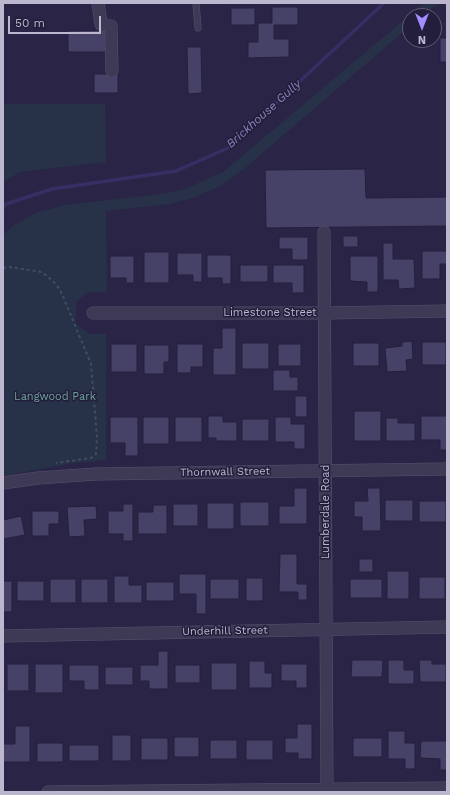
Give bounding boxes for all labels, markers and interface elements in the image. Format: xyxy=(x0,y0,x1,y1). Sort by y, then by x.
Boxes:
scale bar xyxy=(10,8,103,34)
north arrow xyxy=(402,8,442,48)
text: 50 m xyxy=(15,16,45,30)
text: N xyxy=(418,33,426,46)
water label: Brickhouse Gully xyxy=(224,77,304,151)
street label: Limestone Street xyxy=(223,306,317,320)
park label: Langwood Park xyxy=(14,390,96,404)
street label: Thornwall Street xyxy=(180,465,270,479)
street label: Lumberdale Road xyxy=(319,465,333,559)
street label: Underhill Street xyxy=(182,624,268,638)

